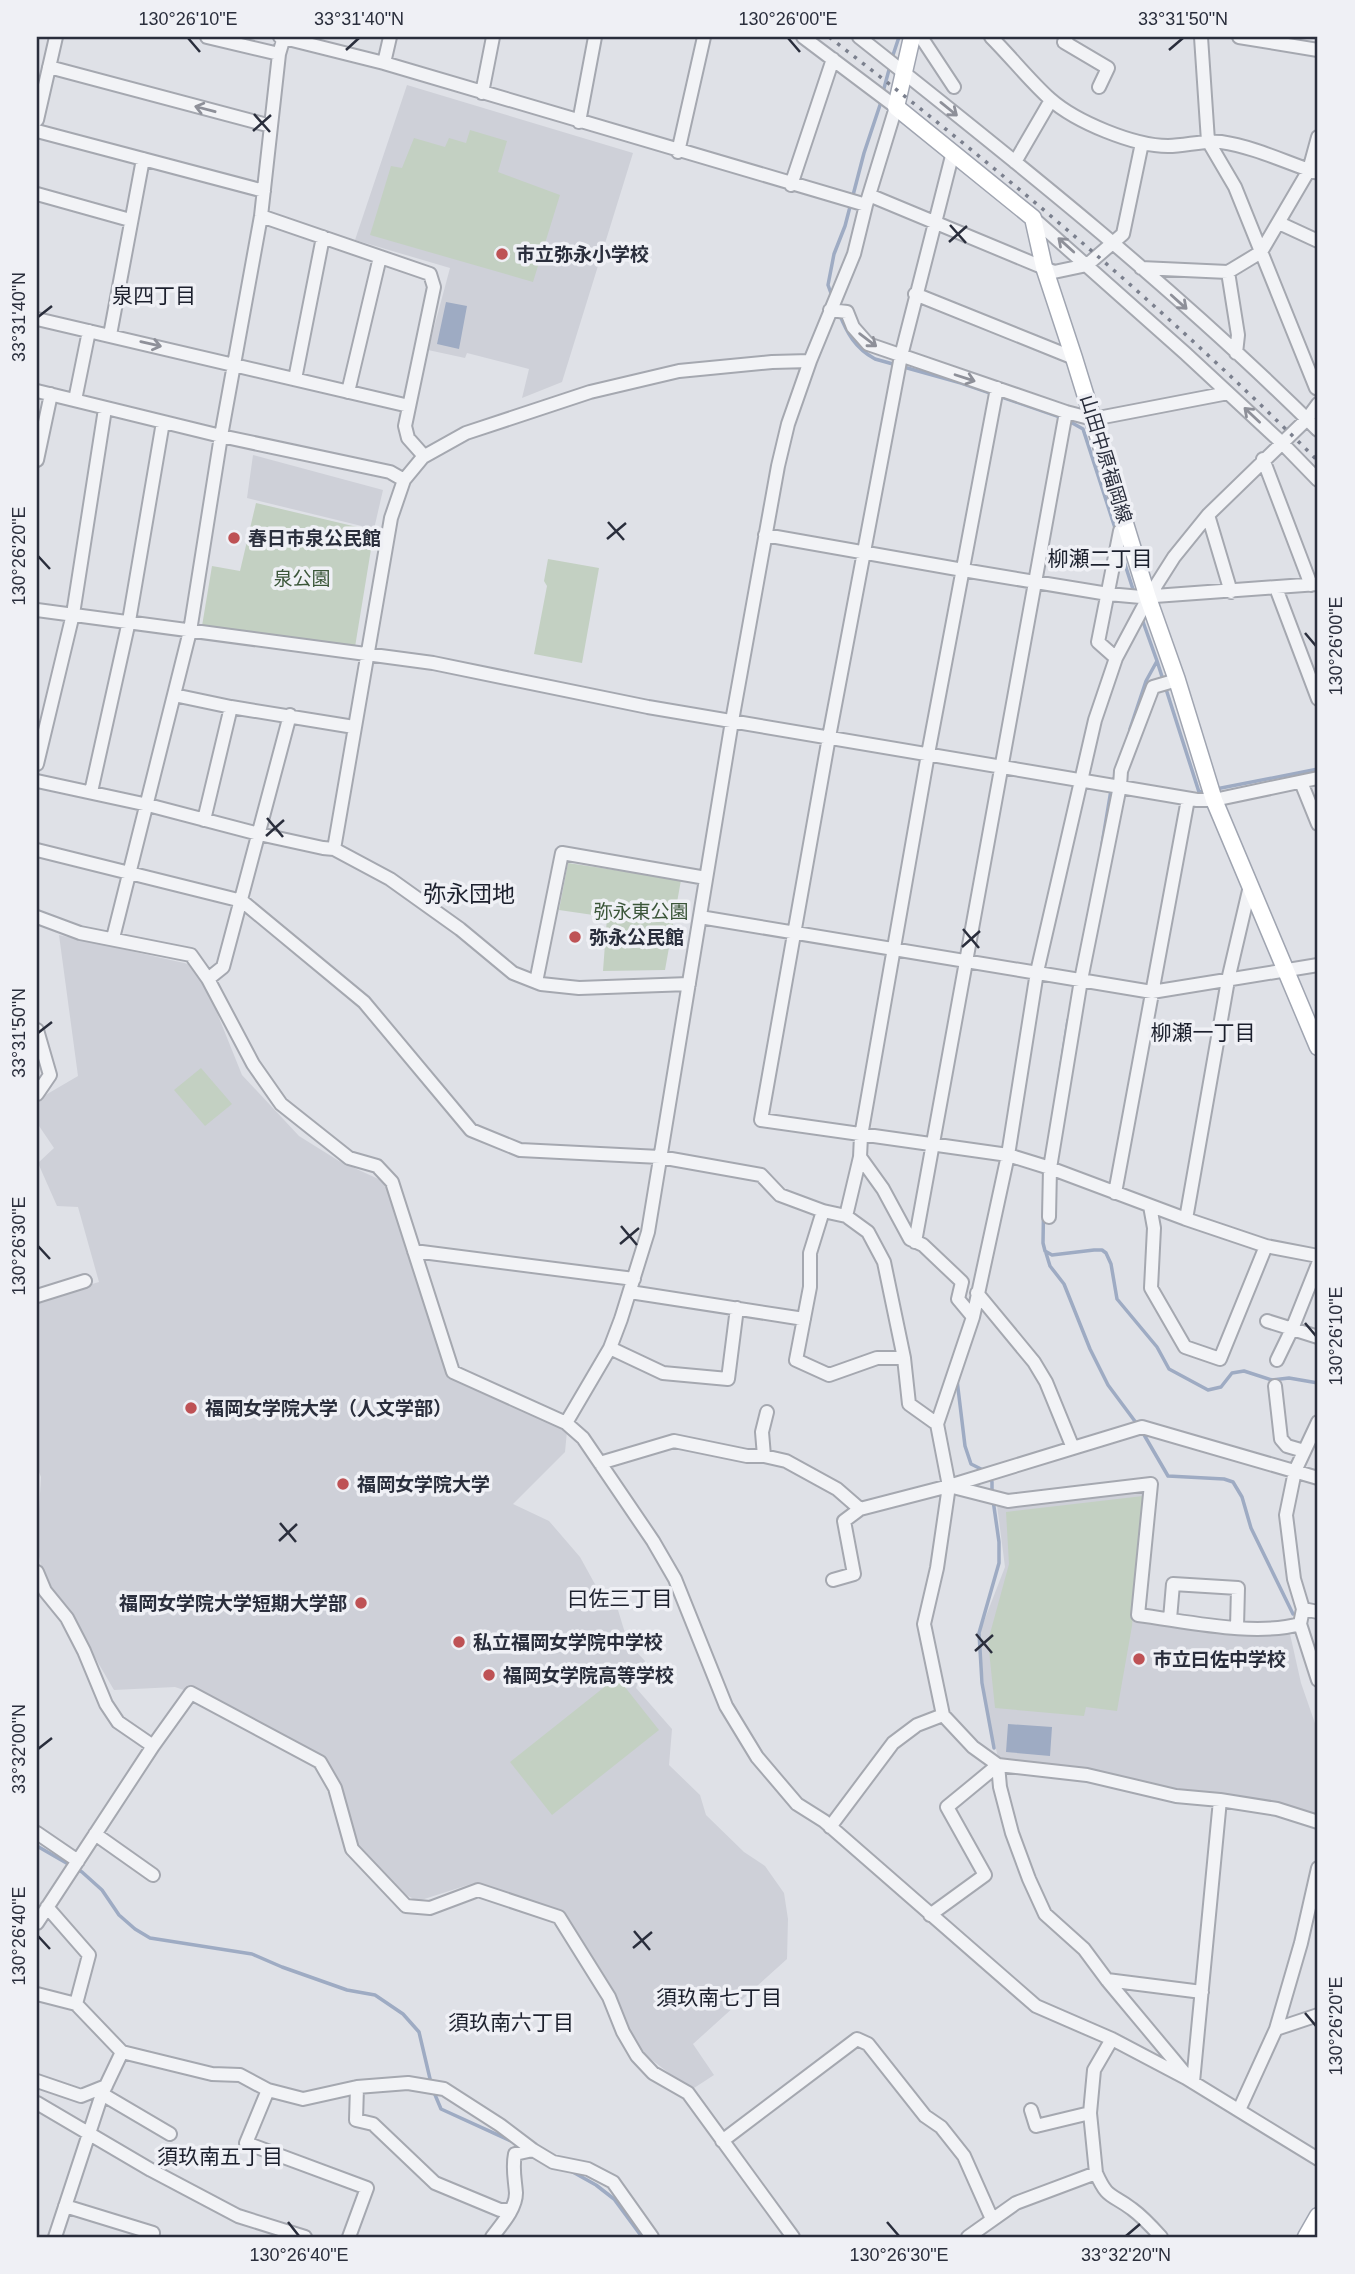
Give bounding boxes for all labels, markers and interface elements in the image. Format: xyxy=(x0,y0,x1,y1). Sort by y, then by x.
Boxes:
text: 130°26'10"E xyxy=(138,9,238,29)
text: 33°31'40"N xyxy=(314,9,404,29)
text: 130°26'00"E xyxy=(738,9,838,29)
text: 33°31'50"N xyxy=(1138,9,1228,29)
one-way arrow xyxy=(939,101,958,116)
one-way arrow xyxy=(194,102,217,115)
one-way arrow xyxy=(1057,237,1075,253)
place label: 市立弥永小学校 xyxy=(516,244,649,265)
marker: 市立弥永小学校 xyxy=(494,246,510,262)
text: 33°31'40"N xyxy=(9,272,29,362)
district label: 泉四丁目 xyxy=(112,284,196,307)
one-way arrow xyxy=(1170,294,1188,310)
one-way arrow xyxy=(859,332,877,348)
one-way arrow xyxy=(139,338,162,352)
one-way arrow xyxy=(954,373,976,385)
street label: 山田中原福岡線 xyxy=(1077,392,1135,526)
one-way arrow xyxy=(1243,407,1261,423)
text: 130°26'20"E xyxy=(9,506,29,606)
place label: 春日市泉公民館 xyxy=(248,528,381,549)
marker: 春日市泉公民館 xyxy=(226,530,242,546)
district label: 柳瀬二丁目 xyxy=(1048,547,1153,570)
park label: 泉公園 xyxy=(273,568,331,589)
text: 130°26'00"E xyxy=(1326,596,1346,696)
district label: 弥永団地 xyxy=(423,881,515,907)
park label: 弥永東公園 xyxy=(593,901,689,922)
place label: 弥永公民館 xyxy=(589,927,684,948)
marker: 弥永公民館 xyxy=(567,929,583,945)
text: 33°31'50"N xyxy=(9,988,29,1078)
district label: 柳瀬一丁目 xyxy=(1151,1021,1256,1044)
text: 130°26'30"E xyxy=(9,1196,29,1296)
text: 130°26'10"E xyxy=(1326,1286,1346,1386)
place label: 福岡女学院大学（人文学部） xyxy=(205,1398,452,1419)
marker: 福岡女学院大学（人文学部） xyxy=(183,1400,199,1416)
place label: 福岡女学院大学 xyxy=(357,1474,490,1495)
marker: 福岡女学院大学 xyxy=(335,1476,351,1492)
district label: 曰佐三丁目 xyxy=(568,1587,673,1610)
place label: 福岡女学院大学短期大学部 xyxy=(119,1593,347,1614)
marker: 福岡女学院大学短期大学部 xyxy=(353,1595,369,1611)
place label: 私立福岡女学院中学校 xyxy=(473,1632,663,1653)
marker: 私立福岡女学院中学校 xyxy=(451,1634,467,1650)
place label: 市立曰佐中学校 xyxy=(1153,1649,1286,1670)
marker: 市立曰佐中学校 xyxy=(1131,1651,1147,1667)
place label: 福岡女学院高等学校 xyxy=(503,1665,674,1686)
marker: 福岡女学院高等学校 xyxy=(481,1667,497,1683)
text: 33°32'00"N xyxy=(9,1704,29,1794)
text: 130°26'40"E xyxy=(9,1886,29,1986)
text: 130°26'20"E xyxy=(1326,1976,1346,2076)
district label: 須玖南七丁目 xyxy=(656,1986,782,2009)
district label: 須玖南六丁目 xyxy=(448,2011,574,2034)
district label: 須玖南五丁目 xyxy=(157,2145,283,2168)
text: 130°26'40"E xyxy=(249,2245,349,2265)
text: 130°26'30"E xyxy=(849,2245,949,2265)
text: 33°32'20"N xyxy=(1081,2245,1171,2265)

